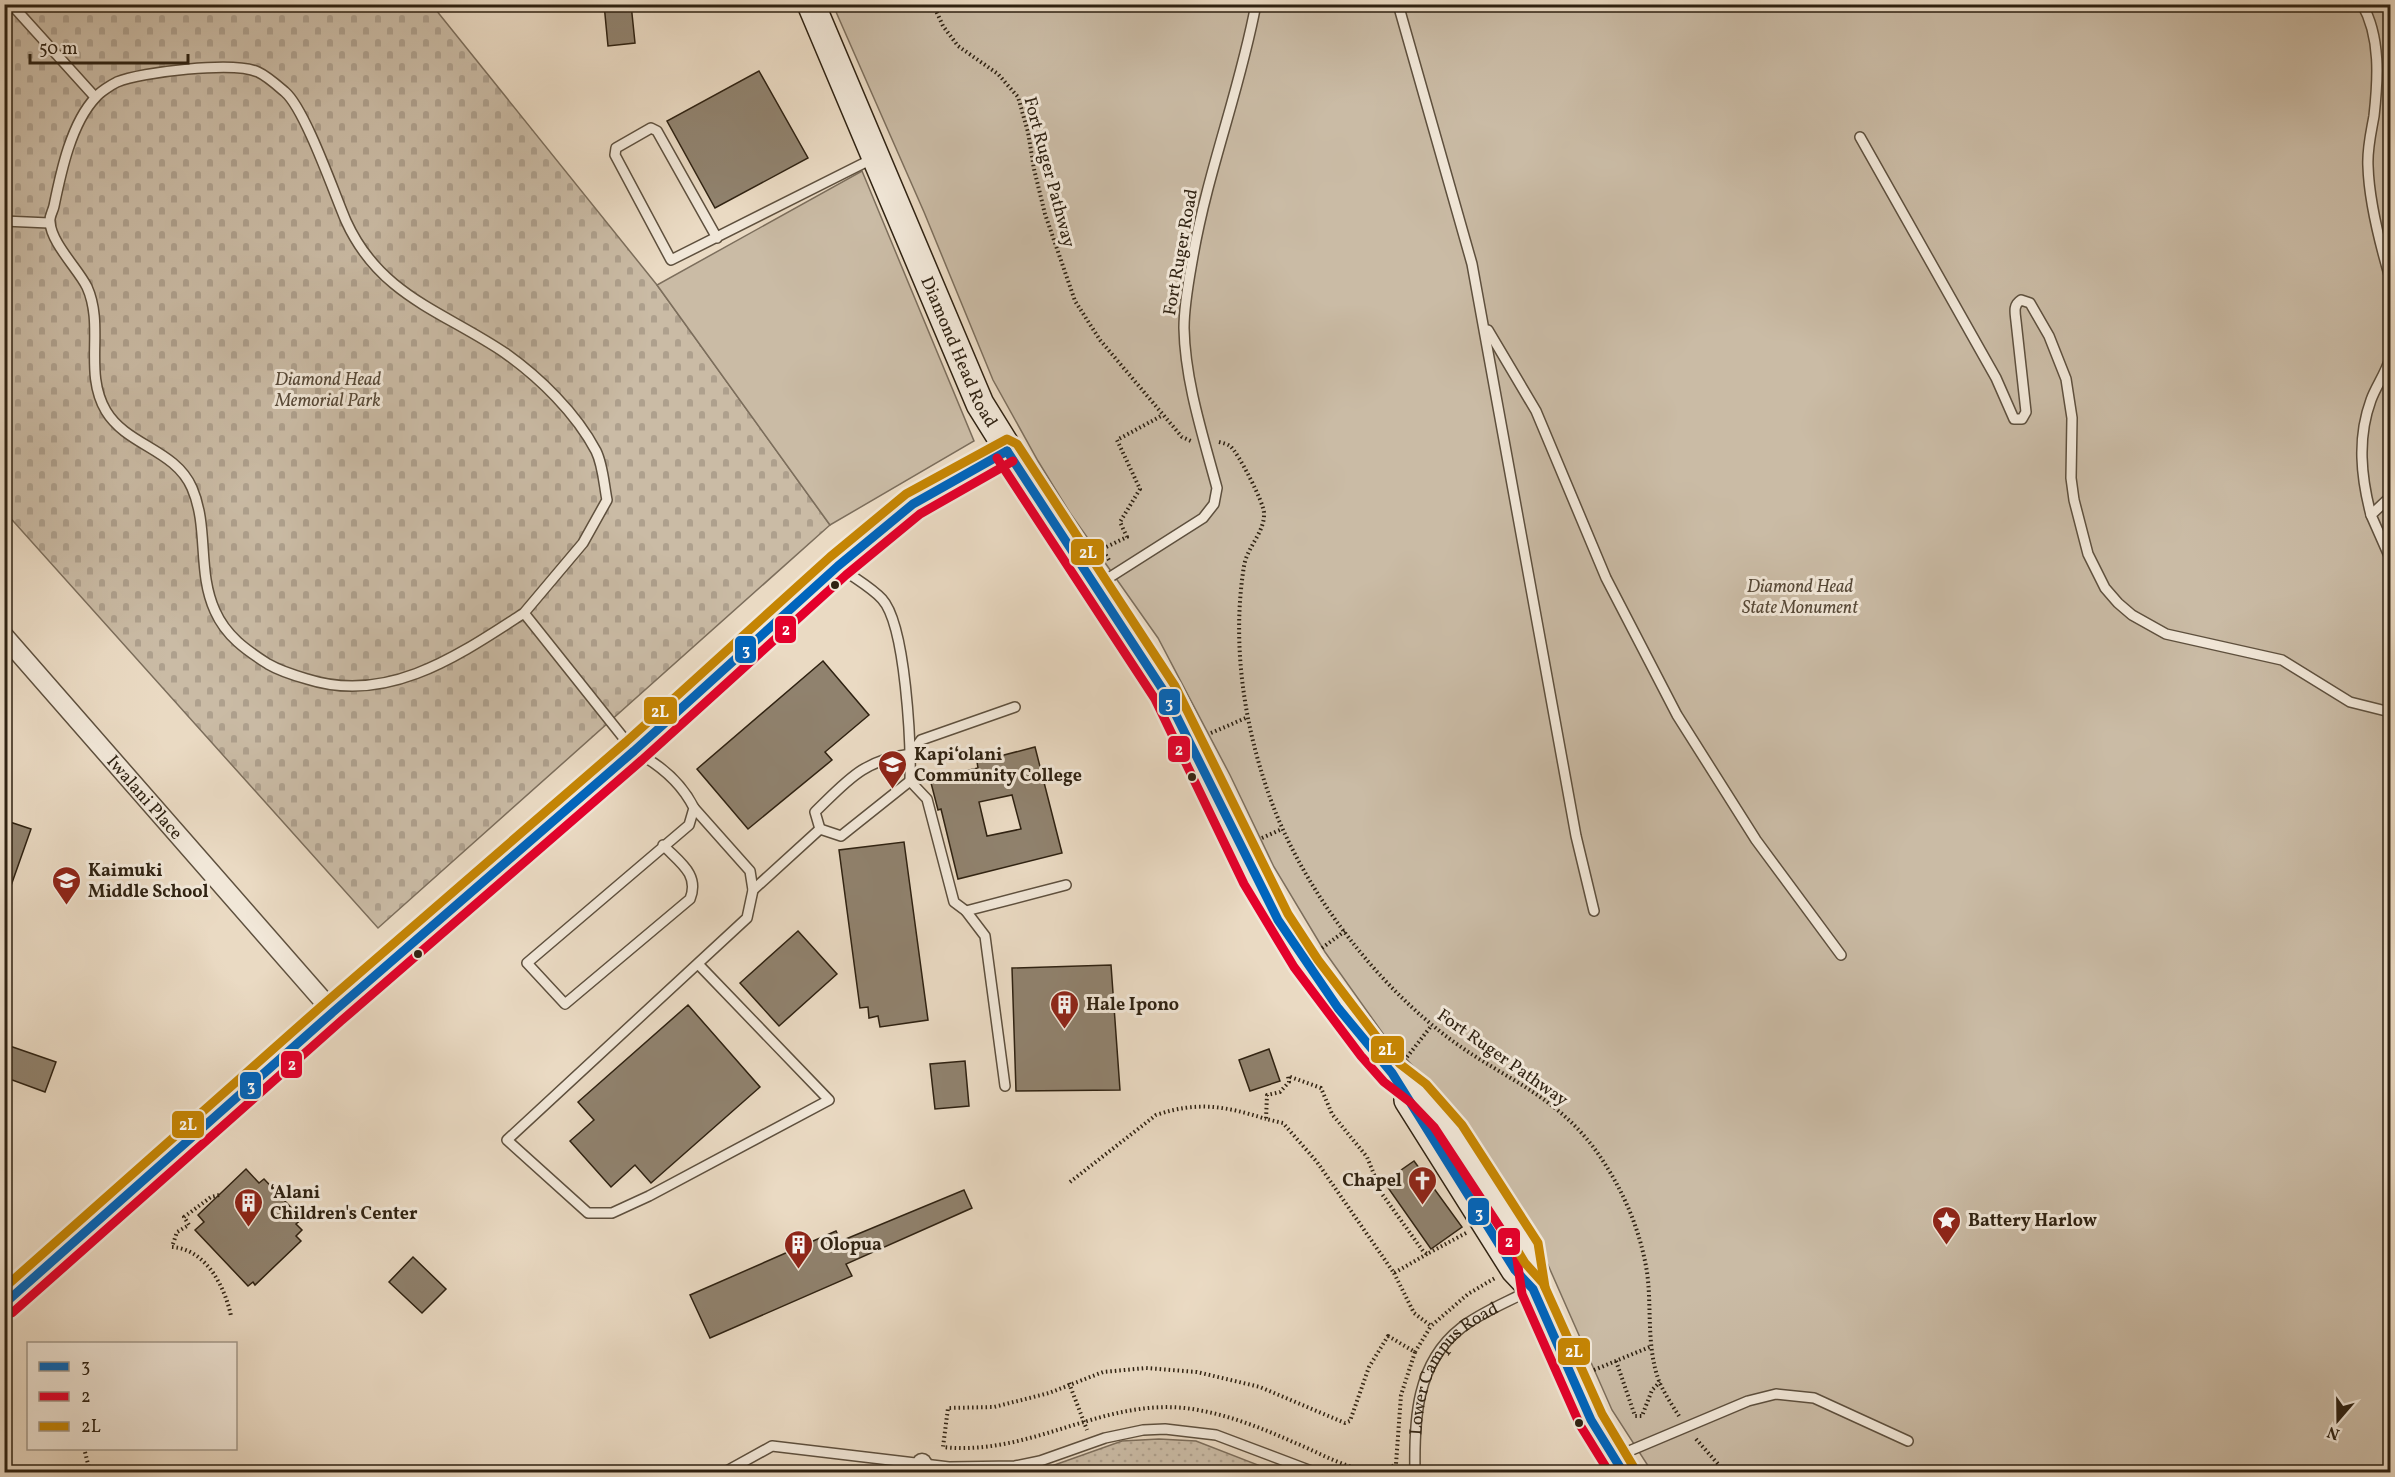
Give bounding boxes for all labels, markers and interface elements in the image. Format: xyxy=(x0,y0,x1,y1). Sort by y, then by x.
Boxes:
scale bar xyxy=(30,27,188,65)
text: 50 m xyxy=(39,37,78,62)
street label: Fort Ruger Pathway xyxy=(1016,94,1081,251)
street label: Fort Ruger Road xyxy=(1158,187,1205,318)
street label: Diamond Head Road xyxy=(913,273,1003,433)
park label: Diamond Head Memorial Park xyxy=(274,368,382,414)
line badge: 2L xyxy=(1070,538,1105,566)
text: 2L xyxy=(1079,543,1097,565)
park label: Diamond Head State Monument xyxy=(1742,575,1859,621)
unlabelled marker xyxy=(829,579,841,591)
line badge: 2 xyxy=(774,615,797,644)
text: 2 xyxy=(782,620,790,642)
line badge: 3 xyxy=(734,635,757,664)
text: 3 xyxy=(742,640,750,662)
line badge: 3 xyxy=(1158,688,1181,716)
text: 3 xyxy=(1165,693,1173,715)
line badge: 2L xyxy=(643,696,678,725)
text: 2L xyxy=(651,702,669,724)
line badge: 2 xyxy=(1167,735,1191,763)
text: 2 xyxy=(1175,740,1183,762)
place label: Kapi‘olani Community College xyxy=(914,743,1082,789)
school or university icon: Kapi‘olani Community College xyxy=(877,748,909,790)
street label: Iwalani Place xyxy=(100,750,188,846)
unlabelled marker xyxy=(1186,771,1198,783)
place label: Kaimuki Middle School xyxy=(88,859,209,905)
school or university icon: Kaimuki Middle School xyxy=(51,864,83,906)
unlabelled marker xyxy=(412,948,424,960)
building icon: Hale Ipono xyxy=(1049,988,1081,1030)
place label: Hale Ipono xyxy=(1086,993,1179,1018)
street label: Fort Ruger Pathway xyxy=(1431,1003,1573,1113)
line badge: 2L xyxy=(1370,1035,1405,1064)
text: 2L xyxy=(1378,1040,1396,1062)
line badge: 2 xyxy=(280,1050,303,1079)
text: 2 xyxy=(288,1055,296,1077)
line badge: 3 xyxy=(239,1071,262,1100)
text: 3 xyxy=(247,1076,255,1098)
line badge: 2L xyxy=(171,1110,205,1139)
text: 2L xyxy=(179,1115,197,1137)
church icon: Chapel xyxy=(1407,1164,1439,1206)
place label: Chapel xyxy=(1342,1169,1402,1194)
place label: ‘Alani Children's Center xyxy=(270,1181,418,1227)
building icon: ‘Alani Children's Center xyxy=(233,1186,265,1228)
line badge: 3 xyxy=(1467,1197,1490,1226)
text: 3 xyxy=(1475,1203,1483,1225)
place icon: Battery Harlow xyxy=(1931,1204,1963,1246)
place label: Battery Harlow xyxy=(1968,1209,2097,1234)
line badge: 2 xyxy=(1497,1227,1521,1256)
building icon: Olopua xyxy=(783,1228,815,1270)
text: 2 xyxy=(1505,1232,1513,1254)
place label: Olopua xyxy=(820,1233,882,1258)
street label: Lower Campus Road xyxy=(1404,1297,1503,1436)
line badge: 2L xyxy=(1557,1337,1591,1366)
legend xyxy=(27,1342,237,1450)
text: 2L xyxy=(1565,1342,1583,1364)
text: 3 xyxy=(81,1355,90,1380)
text: 2 xyxy=(81,1385,91,1410)
north arrow xyxy=(2308,1390,2368,1450)
text: 2L xyxy=(81,1415,101,1440)
unlabelled marker xyxy=(1573,1417,1585,1429)
text: N xyxy=(2324,1420,2343,1445)

